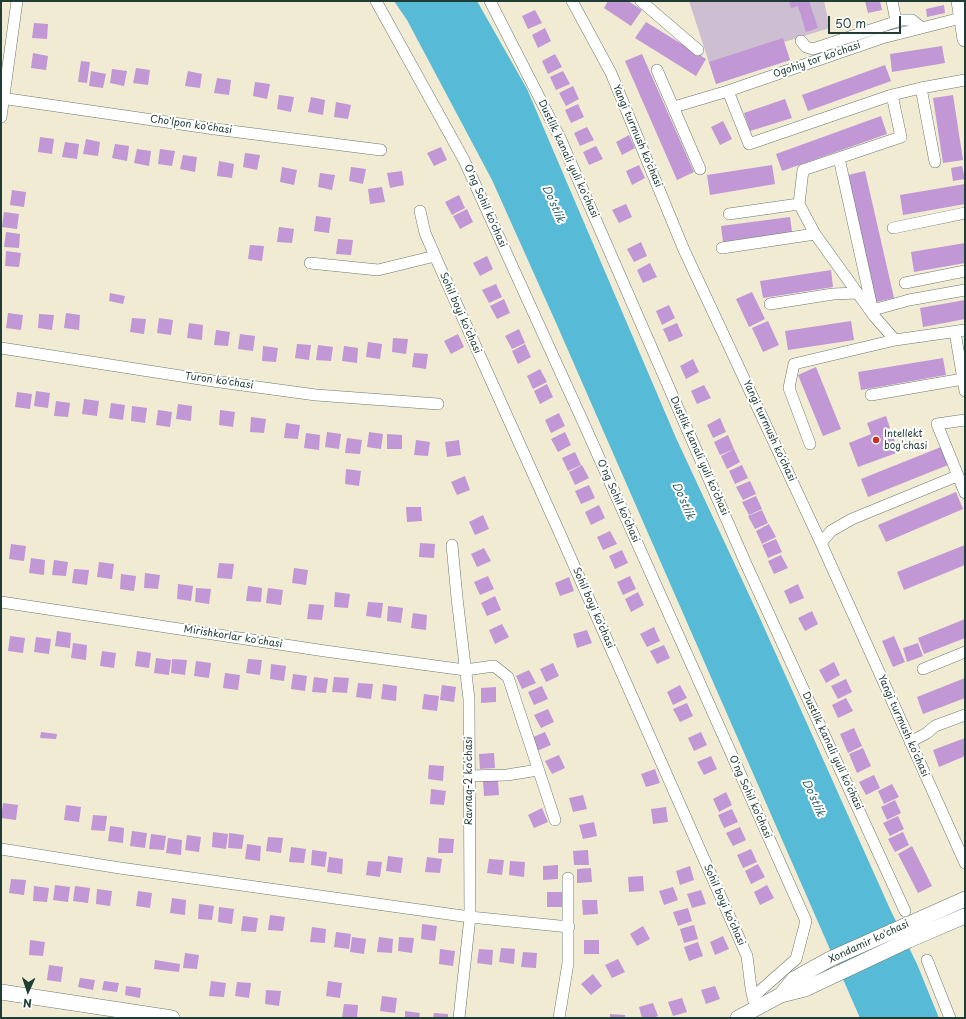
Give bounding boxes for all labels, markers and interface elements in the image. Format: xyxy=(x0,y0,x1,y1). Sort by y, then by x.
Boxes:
scale bar xyxy=(830,8,903,34)
text: 50 m xyxy=(835,14,866,32)
street label: Ogohiy tor ko'chasi xyxy=(772,39,862,81)
street label: Yangi turmush ko'chasi xyxy=(610,83,664,189)
street label: Dustlik kanali yuli ko'chasi xyxy=(535,98,601,220)
street label: Cho'lpon ko'chasi xyxy=(149,113,233,137)
street label: O'ng Sohil ko'chasi xyxy=(461,162,509,250)
water label: Do'stlik xyxy=(539,183,567,225)
street label: Sohil boyi ko'chasi xyxy=(437,270,483,356)
street label: Turon ko'chasi xyxy=(184,370,254,392)
street label: Yangi turmush ko'chasi xyxy=(740,378,798,484)
street label: Dustlik kanali yuli ko'chasi xyxy=(667,395,731,517)
place label: Intellekt bog'chasi xyxy=(884,428,927,452)
marker: Intellekt bog'chasi xyxy=(871,435,881,445)
street label: O'ng Sohil ko'chasi xyxy=(594,457,642,545)
water label: Do'stlik xyxy=(669,480,697,522)
street label: Sohil boyi ko'chasi xyxy=(570,565,616,651)
street label: Mirishkorlar ko'chasi xyxy=(183,623,283,651)
street label: Yangi turmush ko'chasi xyxy=(875,673,931,779)
street label: Dustlik kanali yuli ko'chasi xyxy=(799,690,865,812)
street label: Ravnaq-2 ko'chasi xyxy=(463,737,475,825)
street label: O'ng Sohil ko'chasi xyxy=(726,753,774,841)
water label: Do'stlik xyxy=(799,777,827,819)
street label: Sohil boyi ko'chasi xyxy=(701,862,747,948)
street label: Xondamir ko'chasi xyxy=(827,918,911,966)
north arrow xyxy=(8,971,48,1011)
text: N xyxy=(23,995,32,1012)

